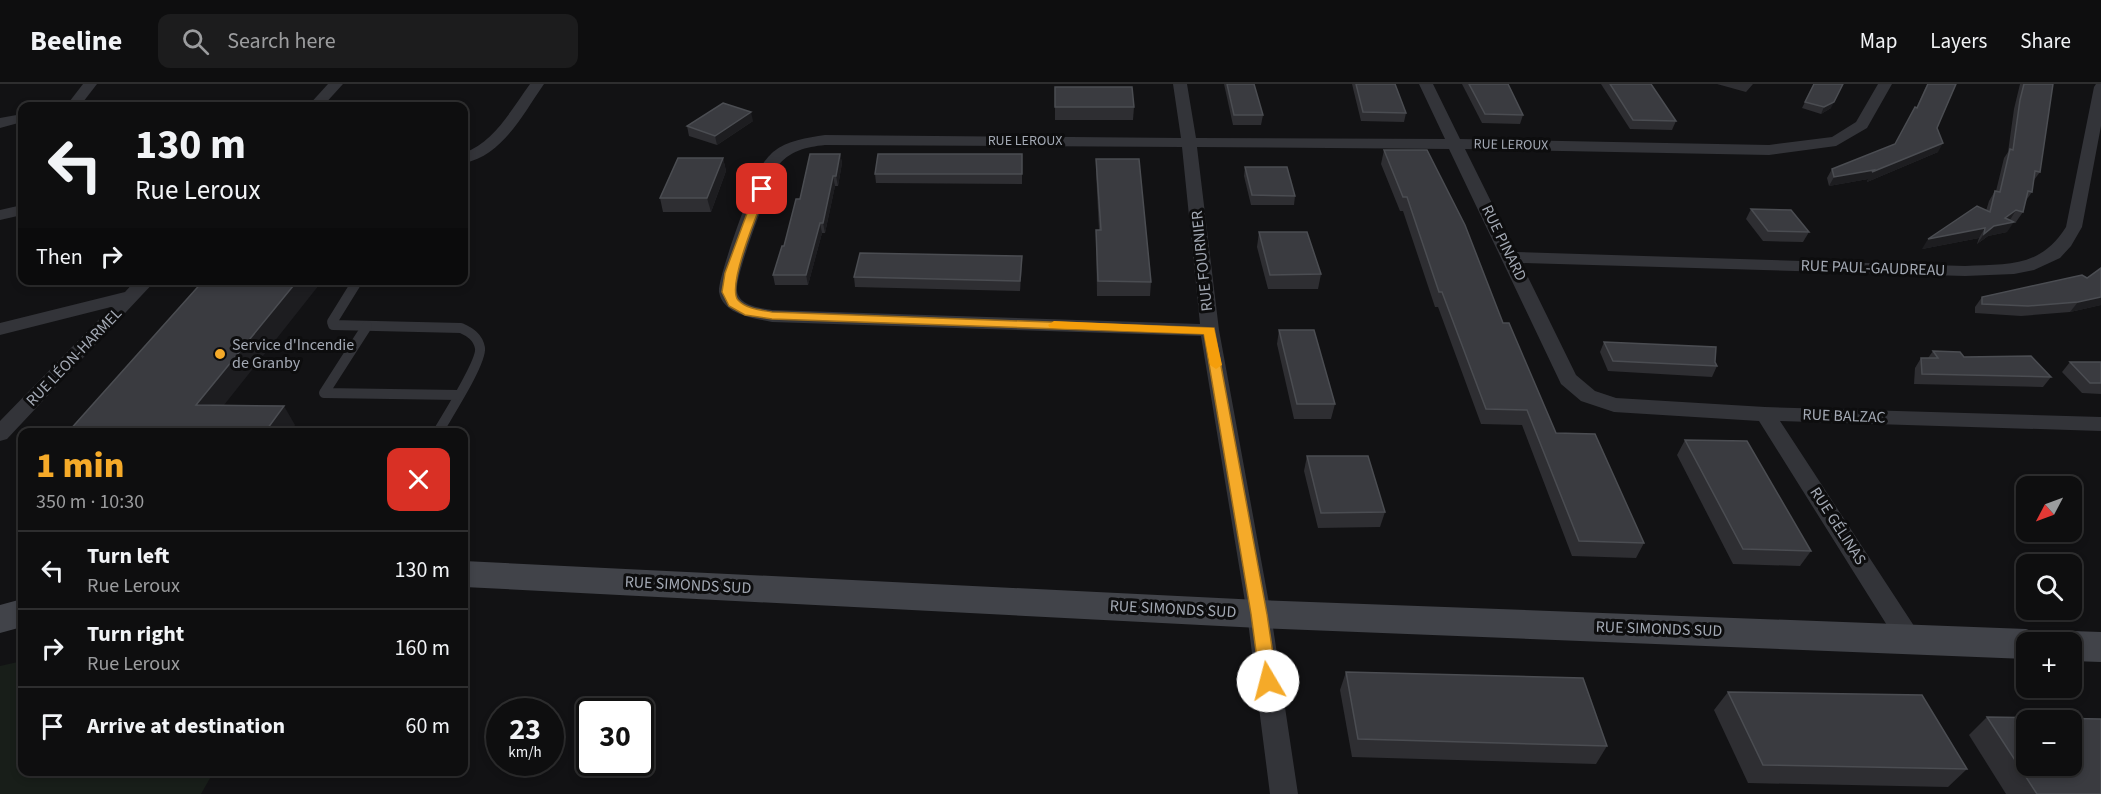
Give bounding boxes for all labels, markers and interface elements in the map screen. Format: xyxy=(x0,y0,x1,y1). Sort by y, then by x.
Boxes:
search box xyxy=(158,14,578,68)
text: Beeline xyxy=(30,21,122,61)
icon: search xyxy=(179,25,212,58)
text: Search here xyxy=(227,25,336,57)
text: Map xyxy=(1860,26,1897,56)
text: Layers xyxy=(1930,26,1987,56)
text: Share xyxy=(2020,26,2071,56)
text: 130 m xyxy=(135,115,246,175)
icon: left xyxy=(36,126,114,204)
street label: RUE LEROUX xyxy=(988,131,1062,151)
street label: RUE LEROUX xyxy=(1473,134,1549,156)
pin xyxy=(736,163,787,214)
text: Rue Leroux xyxy=(135,171,261,210)
icon: arrive xyxy=(745,172,778,205)
street label: RUE PINARD xyxy=(1476,201,1532,285)
street label: RUE FOURNIER xyxy=(1186,210,1218,312)
icon: right xyxy=(95,240,128,273)
text: Then xyxy=(36,241,83,273)
street label: RUE PAUL-GAUDREAU xyxy=(1800,254,1946,282)
street label: RUE LÉON-HARMEL xyxy=(21,303,127,411)
place label: Service d'Incendie de Granby xyxy=(232,334,354,374)
marker: Service d'Incendie de Granby xyxy=(213,347,227,361)
street label: RUE BALZAC xyxy=(1802,404,1886,428)
text: 1 min xyxy=(36,440,124,491)
button: close xyxy=(387,448,450,511)
north arrow xyxy=(2016,476,2082,542)
map controls xyxy=(2016,476,2082,776)
street label: RUE GÉLINAS xyxy=(1805,483,1871,569)
text: 350 m · 10:30 xyxy=(36,488,144,516)
text: Turn left xyxy=(87,540,169,572)
icon: left xyxy=(36,554,69,587)
text: 130 m xyxy=(395,554,450,586)
button: search xyxy=(2016,554,2082,620)
street label: RUE SIMONDS SUD xyxy=(624,571,752,599)
text: Rue Leroux xyxy=(87,572,180,600)
street label: RUE SIMONDS SUD xyxy=(1109,595,1237,623)
street label: RUE SIMONDS SUD xyxy=(1595,616,1723,642)
text: Turn right xyxy=(87,618,184,650)
icon: right xyxy=(36,632,69,665)
text: 160 m xyxy=(395,632,450,664)
button: + xyxy=(2016,632,2082,698)
position arrow xyxy=(1236,649,1300,713)
text: Rue Leroux xyxy=(87,650,180,678)
speed limit sign: 30 xyxy=(576,698,654,776)
text: 23 xyxy=(509,708,541,751)
icon: arrive xyxy=(36,710,69,743)
text: Arrive at destination xyxy=(87,710,285,742)
text: 60 m xyxy=(405,710,450,742)
button: − xyxy=(2016,710,2082,776)
text: km/h xyxy=(508,742,542,763)

